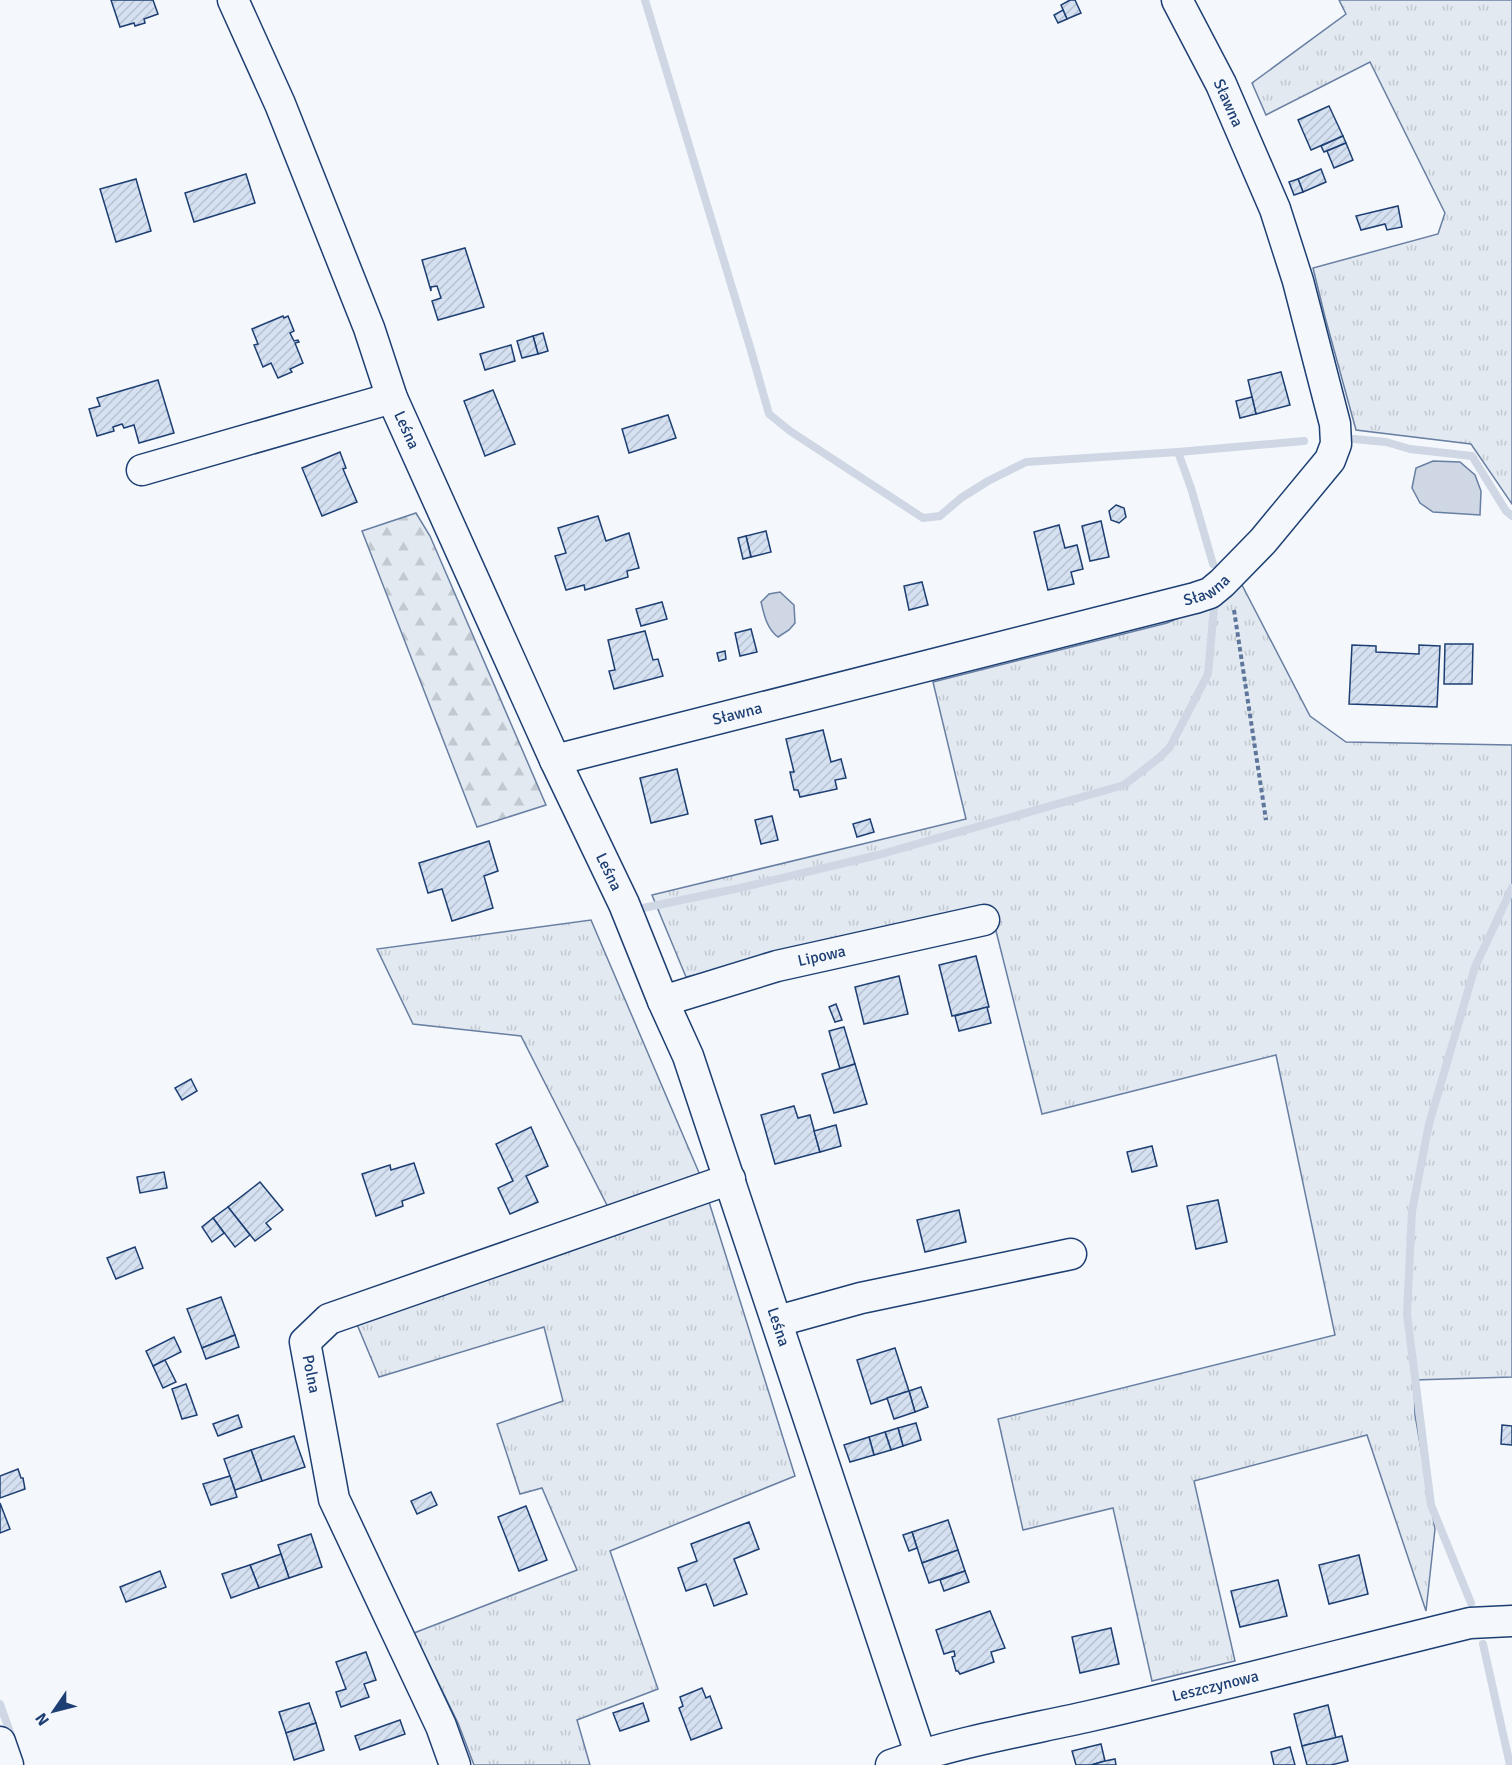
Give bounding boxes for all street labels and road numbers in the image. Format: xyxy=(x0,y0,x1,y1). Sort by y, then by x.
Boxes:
street label: Sławna xyxy=(1209,76,1247,130)
street label: Leśna xyxy=(389,408,424,452)
street label: Sławna xyxy=(1181,571,1235,611)
street label: Sławna xyxy=(710,698,764,730)
street label: Leśna xyxy=(591,850,626,894)
street label: Lipowa xyxy=(796,941,848,971)
street label: Leśna xyxy=(762,1305,794,1349)
street label: Polna xyxy=(298,1353,324,1395)
street label: Leszczynowa xyxy=(1170,1666,1261,1706)

